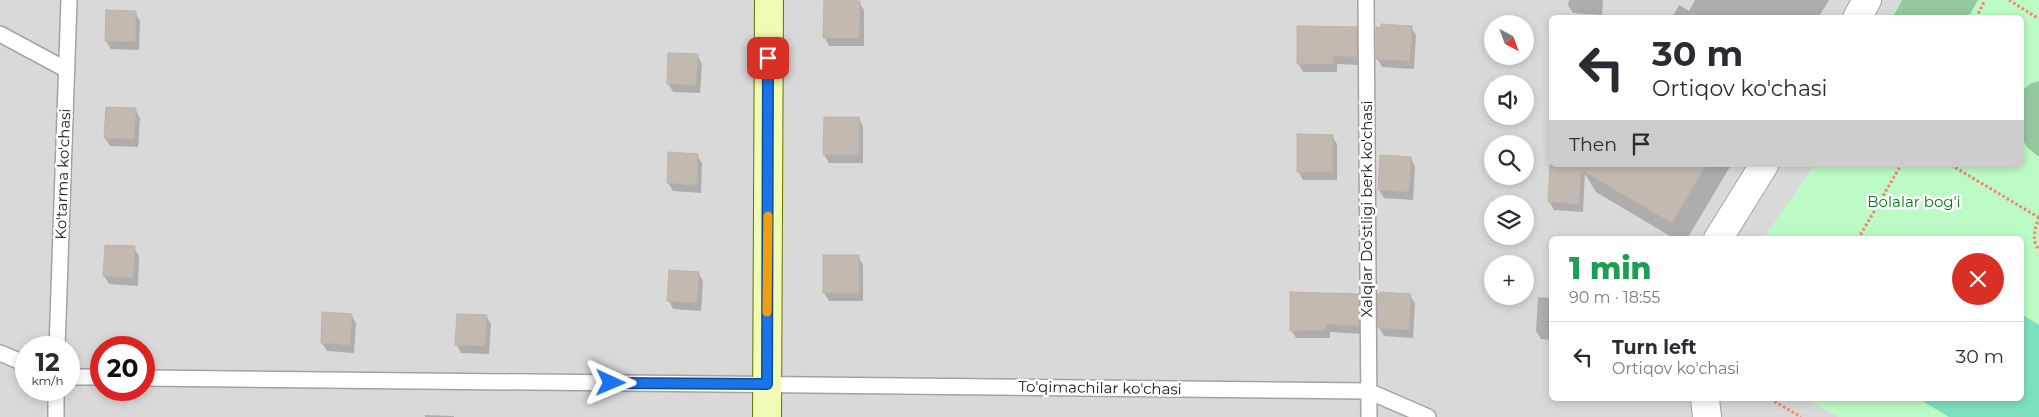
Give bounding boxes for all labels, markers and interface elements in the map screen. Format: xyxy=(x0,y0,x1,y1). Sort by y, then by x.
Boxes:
north arrow xyxy=(1484,15,1534,65)
map controls xyxy=(1484,15,1534,305)
text: 30 m xyxy=(1652,32,1743,75)
icon: left xyxy=(1569,35,1634,100)
pin xyxy=(747,37,789,79)
icon: arrive xyxy=(754,44,782,72)
button: sound xyxy=(1484,75,1534,125)
text: Ortiqov ko'chasi xyxy=(1652,75,1828,102)
street label: Xalqlar Do'stligi berk ko'chasi xyxy=(1357,100,1376,318)
street label: Ko'tarma ko'chasi xyxy=(51,108,74,240)
icon: arrive xyxy=(1627,130,1655,158)
text: Then xyxy=(1569,133,1617,156)
button: search xyxy=(1484,135,1534,185)
park label: Bolalar bog'i xyxy=(1867,192,1961,211)
button: layers xyxy=(1484,195,1534,245)
text: 1 min xyxy=(1569,250,1652,287)
button: close xyxy=(1952,253,2004,305)
button: + xyxy=(1484,255,1534,305)
text: 90 m · 18:55 xyxy=(1569,288,1660,307)
speed limit sign: 20 xyxy=(90,336,155,401)
text: Turn left xyxy=(1612,336,1697,359)
icon: left xyxy=(1569,343,1597,371)
text: 30 m xyxy=(1956,345,2004,368)
text: 12 xyxy=(35,347,60,377)
position arrow xyxy=(584,356,636,408)
text: Ortiqov ko'chasi xyxy=(1612,359,1740,378)
text: km/h xyxy=(31,373,64,388)
street label: To'qimachilar ko'chasi xyxy=(1018,377,1182,398)

